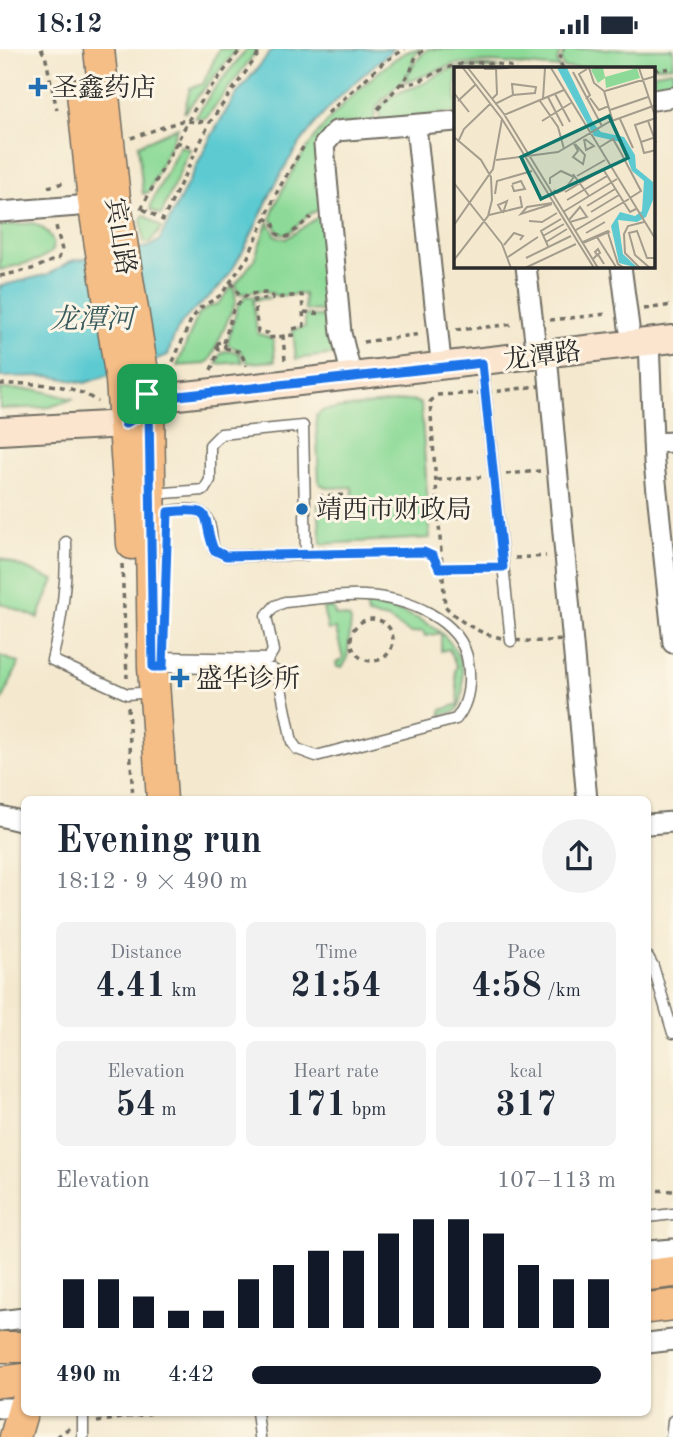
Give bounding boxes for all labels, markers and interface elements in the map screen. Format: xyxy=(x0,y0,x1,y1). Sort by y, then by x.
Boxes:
text: 18:12 xyxy=(35,12,103,38)
inset map xyxy=(454,67,656,268)
place label: 圣鑫药店 xyxy=(52,73,156,102)
marker: 圣鑫药店 xyxy=(30,79,46,95)
street label: 宾山路 xyxy=(100,195,141,277)
water label: 龙潭河 xyxy=(50,304,139,335)
street label: 龙潭路 xyxy=(502,337,583,375)
pin xyxy=(117,364,177,424)
icon: arrive xyxy=(128,375,166,413)
place label: 靖西市财政局 xyxy=(316,496,472,524)
marker: 靖西市财政局 xyxy=(294,501,310,517)
place label: 盛华诊所 xyxy=(196,664,300,693)
marker: 盛华诊所 xyxy=(170,668,190,688)
button: share xyxy=(542,819,616,893)
text: Evening run xyxy=(56,823,262,861)
text: 18:12 · 9 × 490 m xyxy=(56,870,248,893)
text: Distance xyxy=(110,944,182,963)
text: Time xyxy=(315,944,357,963)
text: Pace xyxy=(507,944,545,963)
text: 4.41 xyxy=(96,969,166,1004)
text: 21:54 xyxy=(290,969,382,1004)
text: 4:58 xyxy=(471,969,542,1004)
text: km xyxy=(166,982,197,1001)
text: /km xyxy=(542,982,581,1001)
text: Elevation xyxy=(107,1063,185,1082)
text: Heart rate xyxy=(293,1063,379,1082)
text: kcal xyxy=(510,1063,542,1082)
text: 54 xyxy=(115,1088,156,1123)
text: 171 xyxy=(286,1088,346,1123)
text: 317 xyxy=(496,1088,556,1123)
text: m xyxy=(156,1101,177,1120)
text: bpm xyxy=(346,1101,386,1120)
text: Elevation xyxy=(56,1169,150,1192)
text: 107–113 m xyxy=(497,1169,616,1192)
text: 490 m xyxy=(56,1363,121,1386)
text: 4:42 xyxy=(168,1363,214,1386)

